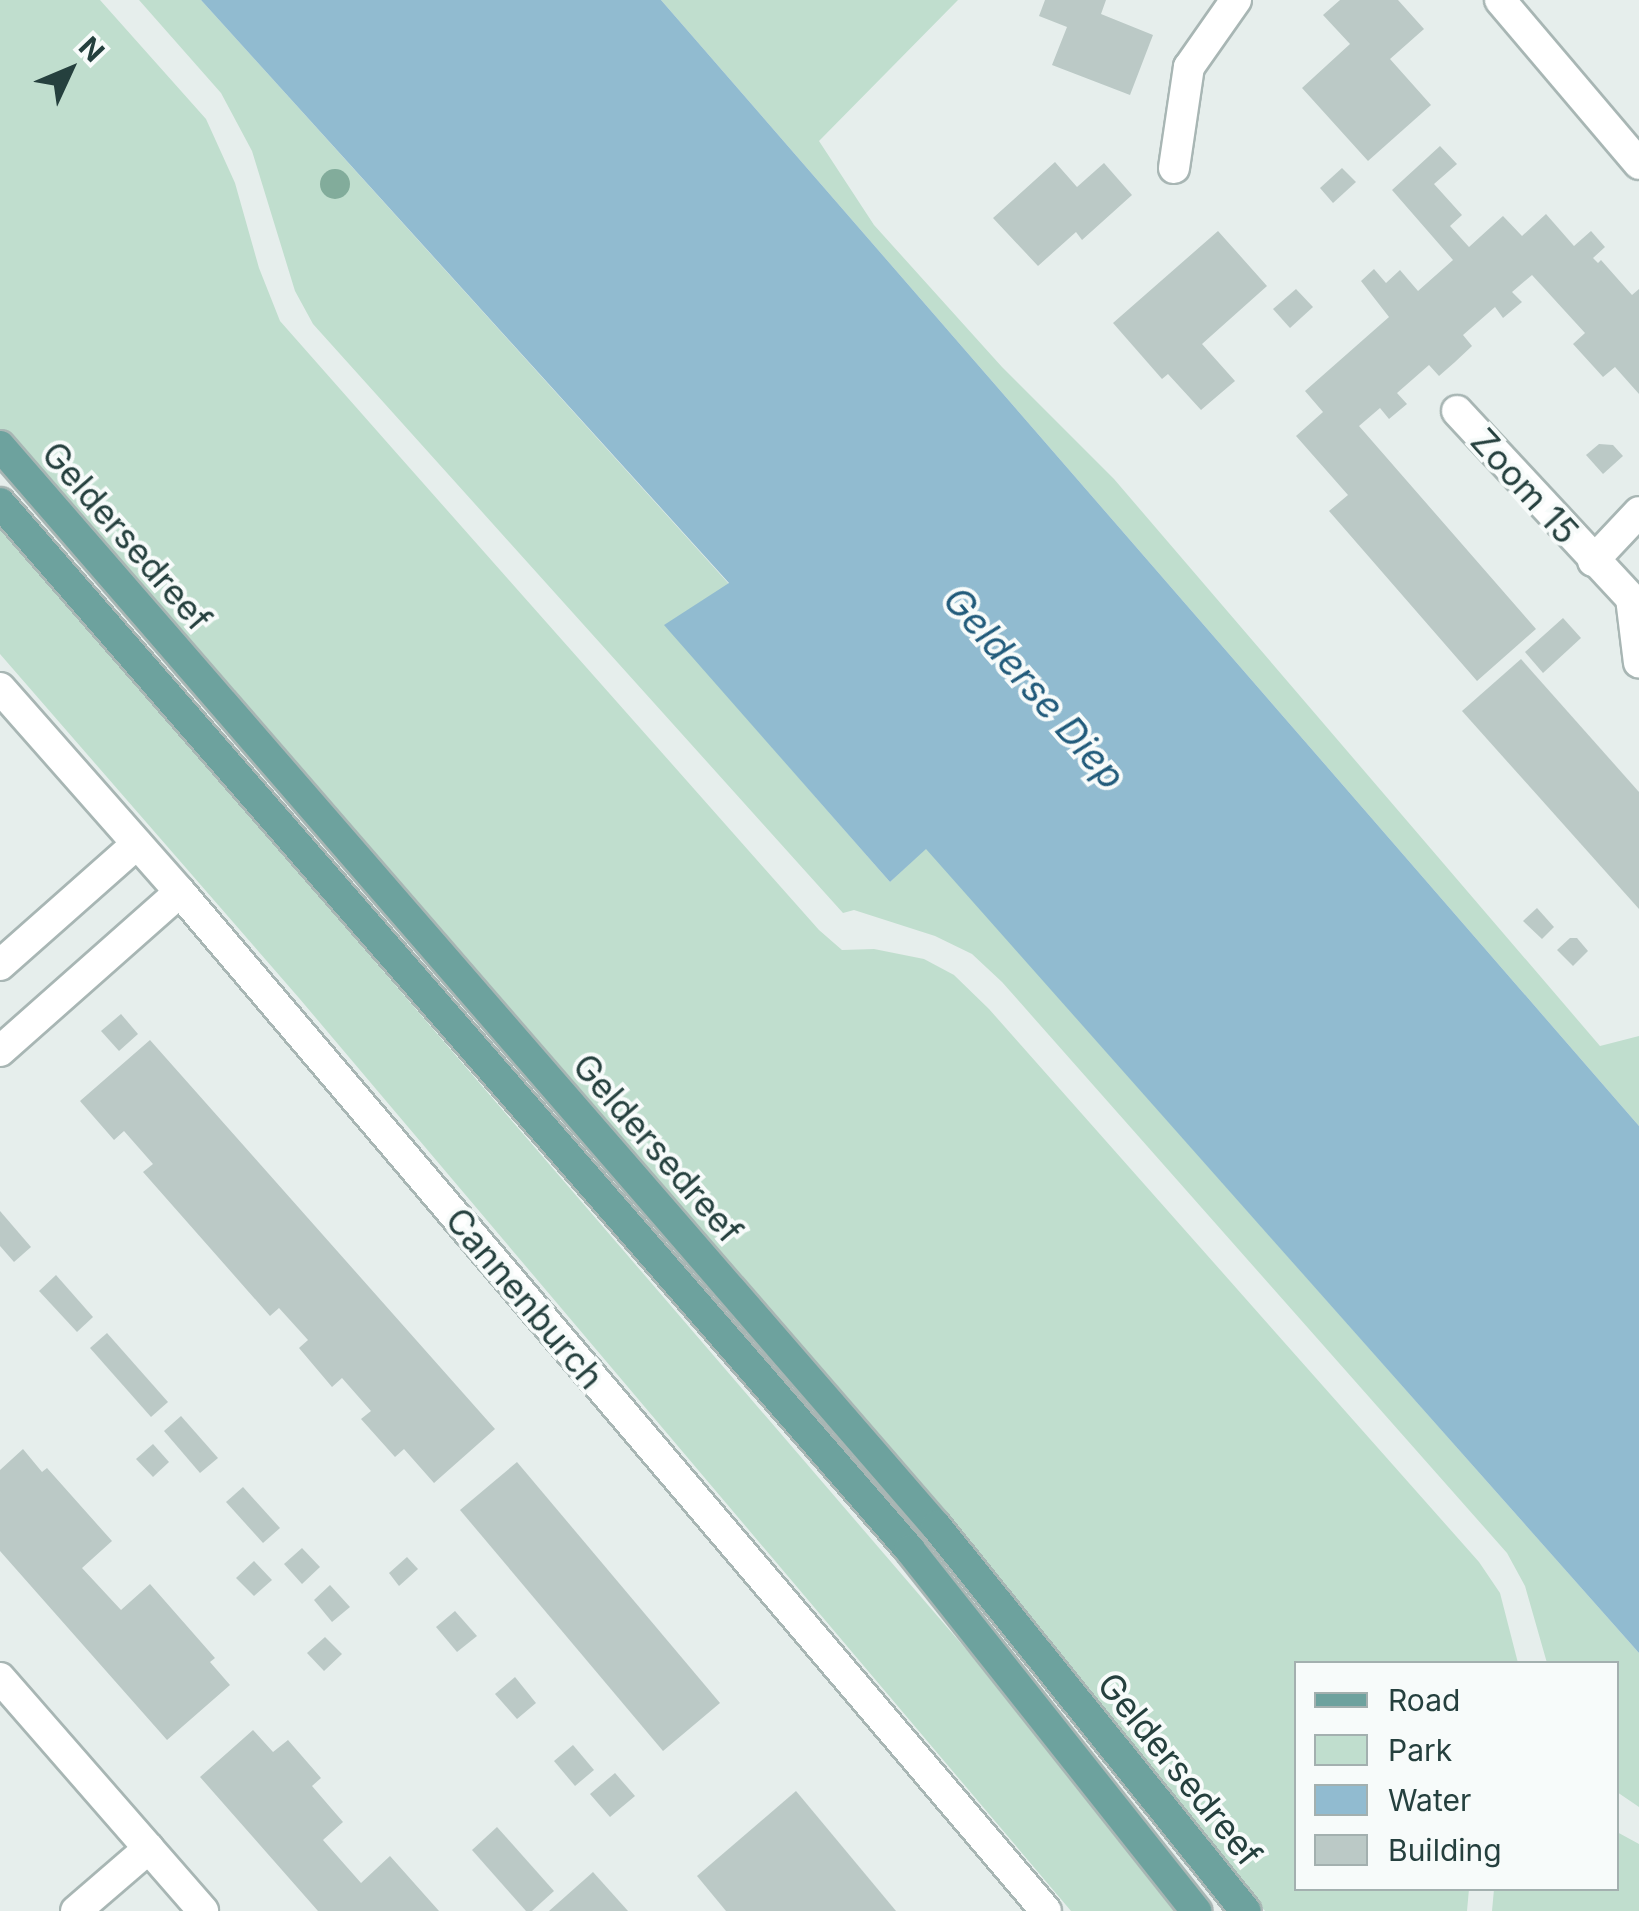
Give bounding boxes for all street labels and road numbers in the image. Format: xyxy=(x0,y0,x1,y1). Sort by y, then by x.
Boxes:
street label: Zoom 15 xyxy=(1463,420,1587,552)
street label: Geldersedreef xyxy=(34,433,220,639)
street label: Geldersedreef xyxy=(565,1045,751,1251)
street label: Cannenburch xyxy=(437,1199,613,1397)
street label: Geldersedreef xyxy=(1089,1664,1271,1874)

